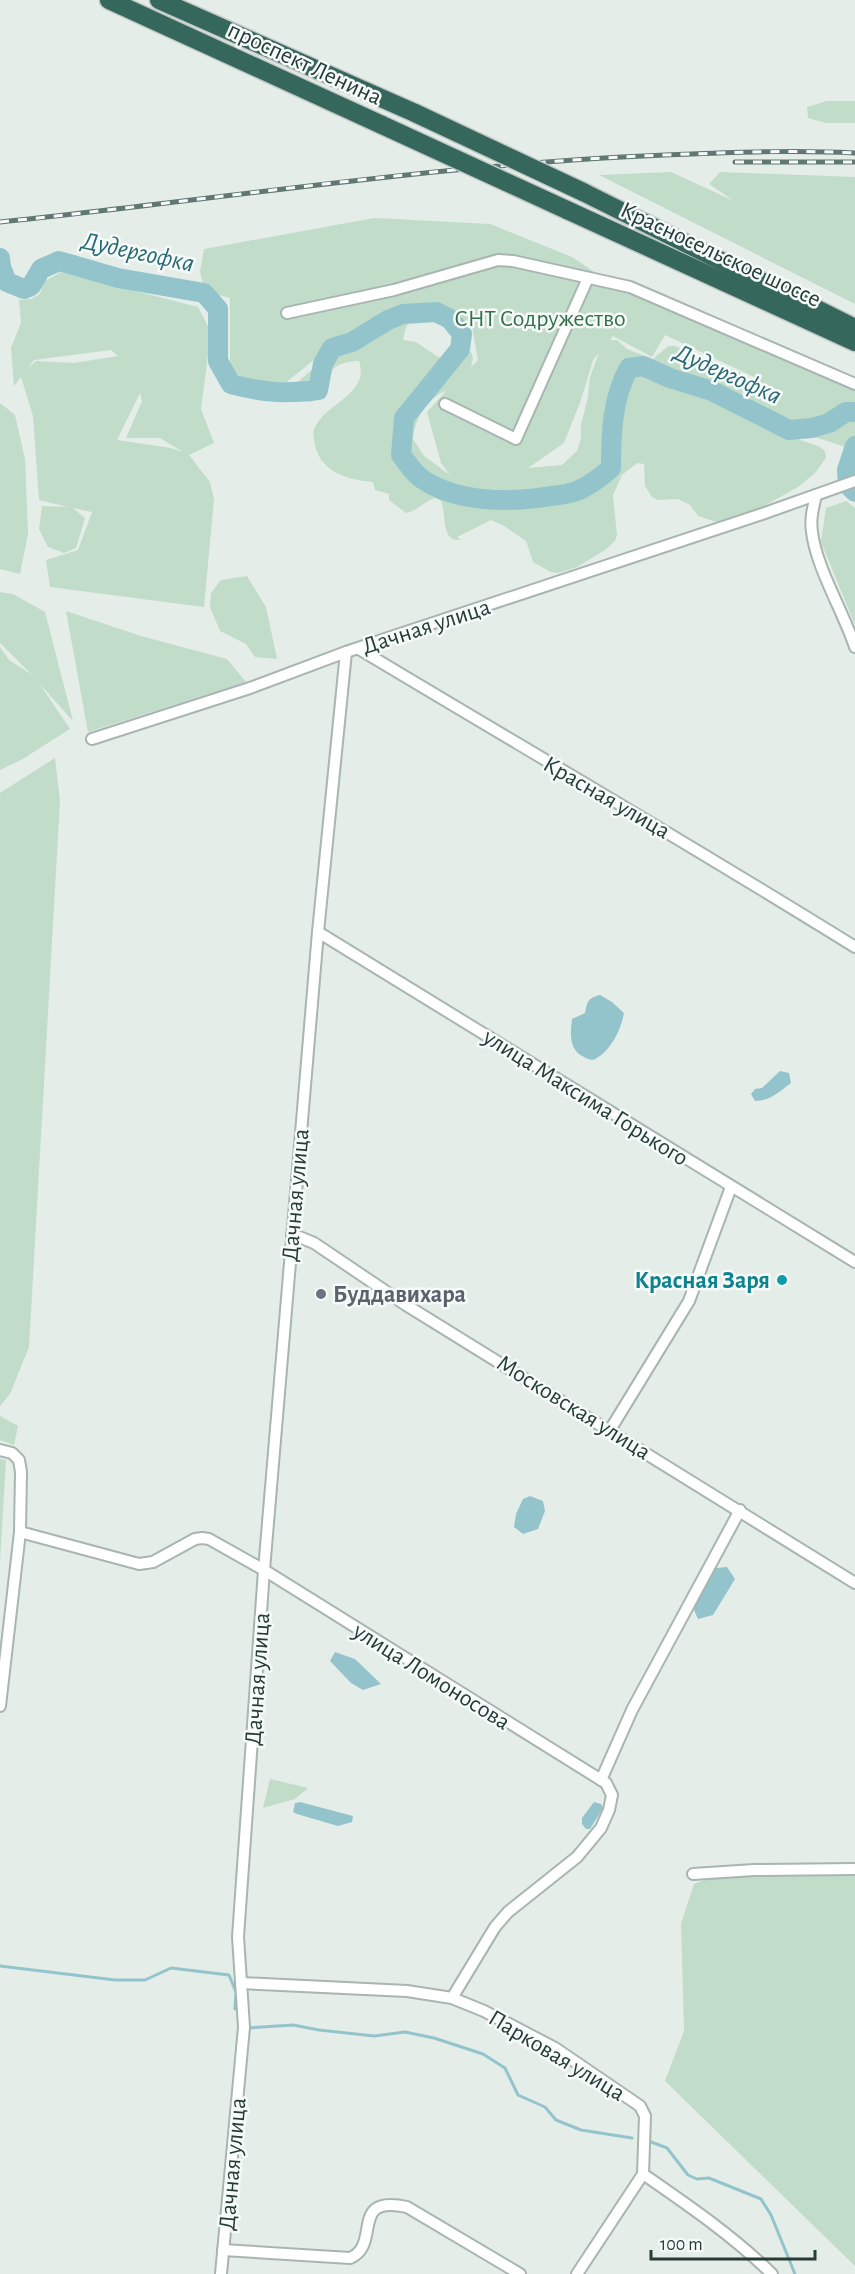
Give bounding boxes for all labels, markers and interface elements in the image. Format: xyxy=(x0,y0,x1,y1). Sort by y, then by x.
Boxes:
street label: проспект Ленина xyxy=(224,18,385,110)
street label: Красносельское шоссе xyxy=(617,198,825,312)
water label: Дудергофка xyxy=(78,227,197,277)
park label: СНТ Содружество xyxy=(454,307,626,331)
water label: Дудергофка xyxy=(669,338,785,409)
street label: Дачная улица xyxy=(359,595,493,659)
street label: Красная улица xyxy=(539,752,674,844)
street label: улица Максима Горького xyxy=(478,1024,692,1171)
street label: Дачная улица xyxy=(278,1128,314,1263)
place label: Красная Заря xyxy=(635,1269,770,1293)
marker: Красная Заря xyxy=(775,1273,789,1287)
place label: Буддавихара xyxy=(333,1283,466,1307)
marker: Буддавихара xyxy=(314,1287,328,1301)
street label: Московская улица xyxy=(492,1351,655,1465)
street label: Дачная улица xyxy=(241,1612,275,1746)
street label: улица Ломоносова xyxy=(348,1618,514,1735)
street label: Парковая улица xyxy=(484,2006,629,2106)
street label: Дачная улица xyxy=(215,2097,251,2232)
scale bar xyxy=(651,2223,814,2261)
text: 100 m xyxy=(660,2236,703,2254)

